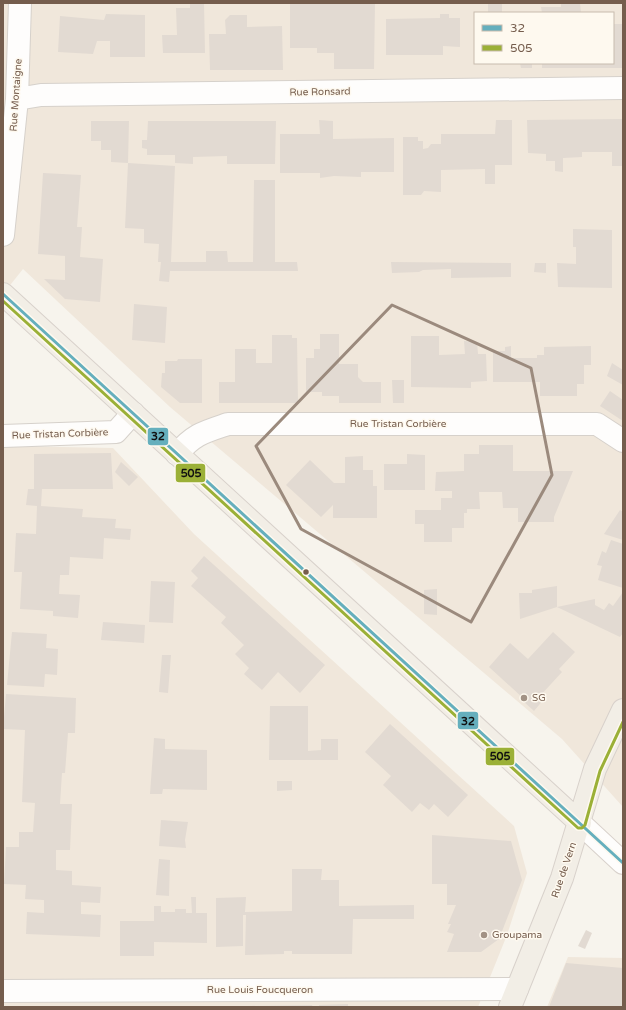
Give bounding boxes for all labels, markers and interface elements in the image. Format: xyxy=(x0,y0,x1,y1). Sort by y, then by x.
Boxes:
legend xyxy=(474,12,614,64)
text: 32 xyxy=(510,21,525,35)
text: 505 xyxy=(510,41,533,55)
street label: Rue Montaigne xyxy=(7,58,25,132)
street label: Rue Ronsard xyxy=(289,85,351,99)
street label: Rue Tristan Corbière xyxy=(350,418,447,430)
street label: Rue Tristan Corbière xyxy=(11,426,109,442)
line badge: 32 xyxy=(147,427,169,446)
text: 32 xyxy=(151,430,165,443)
line badge: 505 xyxy=(175,463,206,483)
text: 505 xyxy=(181,467,201,480)
unlabelled marker xyxy=(301,567,311,577)
place label: SG xyxy=(532,692,546,704)
marker: SG xyxy=(519,693,529,703)
line badge: 32 xyxy=(457,711,479,730)
text: 32 xyxy=(461,715,475,728)
line badge: 505 xyxy=(485,747,515,766)
text: 505 xyxy=(490,750,510,763)
street label: Rue de Vern xyxy=(549,841,579,899)
place label: Groupama xyxy=(492,929,542,941)
marker: Groupama xyxy=(479,930,489,940)
street label: Rue Louis Foucqueron xyxy=(207,984,313,996)

